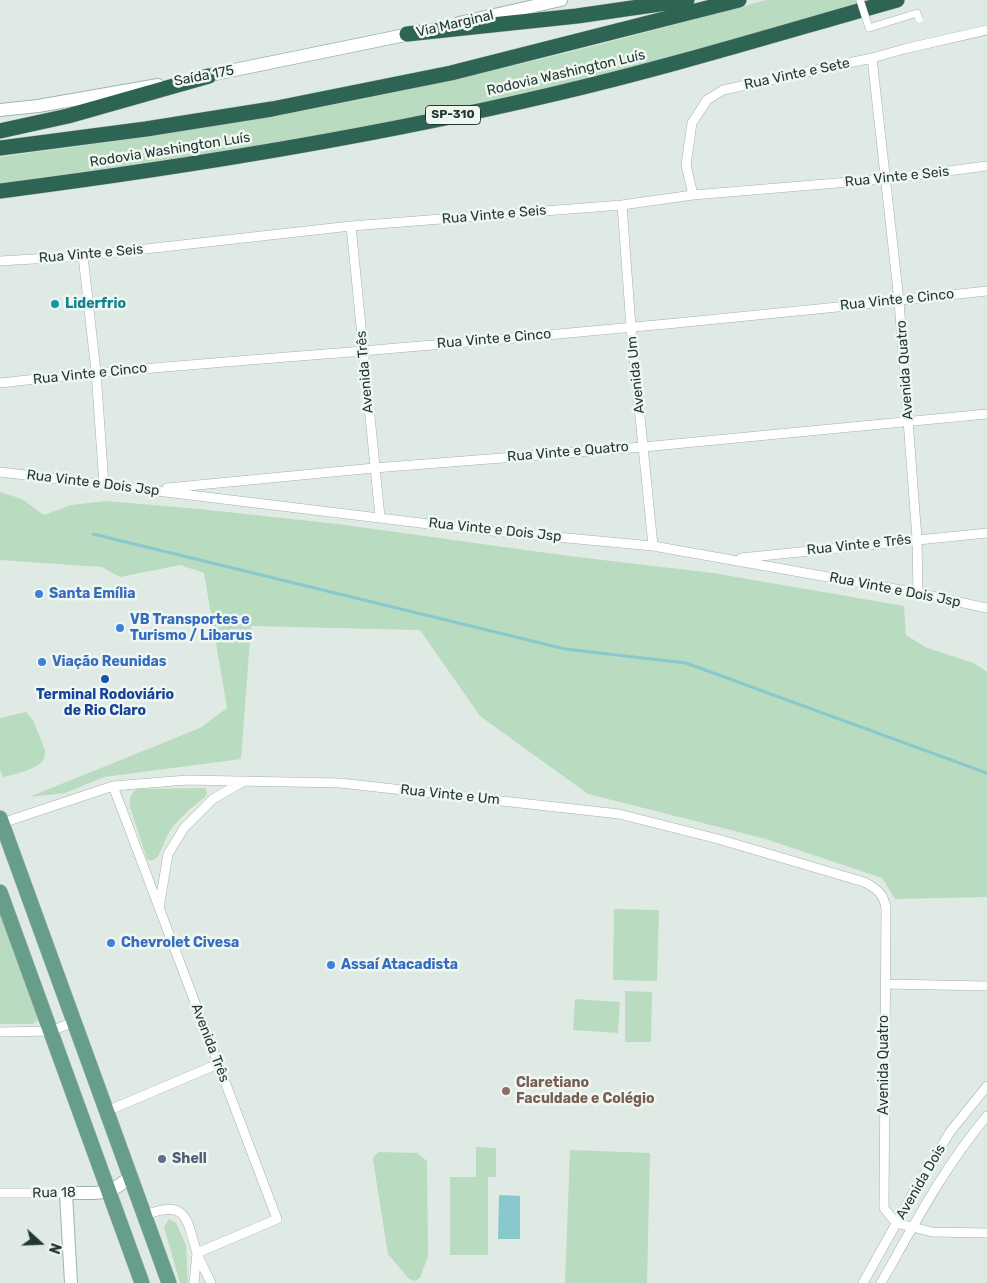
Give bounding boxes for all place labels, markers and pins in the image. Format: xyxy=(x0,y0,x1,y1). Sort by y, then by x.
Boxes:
place label: Liderfrio xyxy=(65,296,126,312)
marker: Liderfrio xyxy=(49,298,61,310)
place label: Santa Emília xyxy=(49,586,135,602)
marker: Santa Emília xyxy=(33,588,45,600)
place label: VB Transportes e Turismo / Libarus xyxy=(130,612,253,644)
marker: VB Transportes e Turismo / Libarus xyxy=(114,622,126,634)
place label: Viação Reunidas xyxy=(52,654,167,670)
marker: Viação Reunidas xyxy=(36,656,48,668)
marker: Terminal Rodoviário de Rio Claro xyxy=(99,673,111,685)
place label: Terminal Rodoviário de Rio Claro xyxy=(36,687,174,720)
place label: Chevrolet Civesa xyxy=(121,935,239,951)
marker: Chevrolet Civesa xyxy=(105,937,117,949)
place label: Assaí Atacadista xyxy=(341,957,458,973)
marker: Assaí Atacadista xyxy=(325,959,337,971)
place label: Claretiano Faculdade e Colégio xyxy=(516,1075,655,1108)
marker: Claretiano Faculdade e Colégio xyxy=(500,1085,512,1097)
place label: Shell xyxy=(172,1151,207,1167)
marker: Shell xyxy=(156,1153,168,1165)

